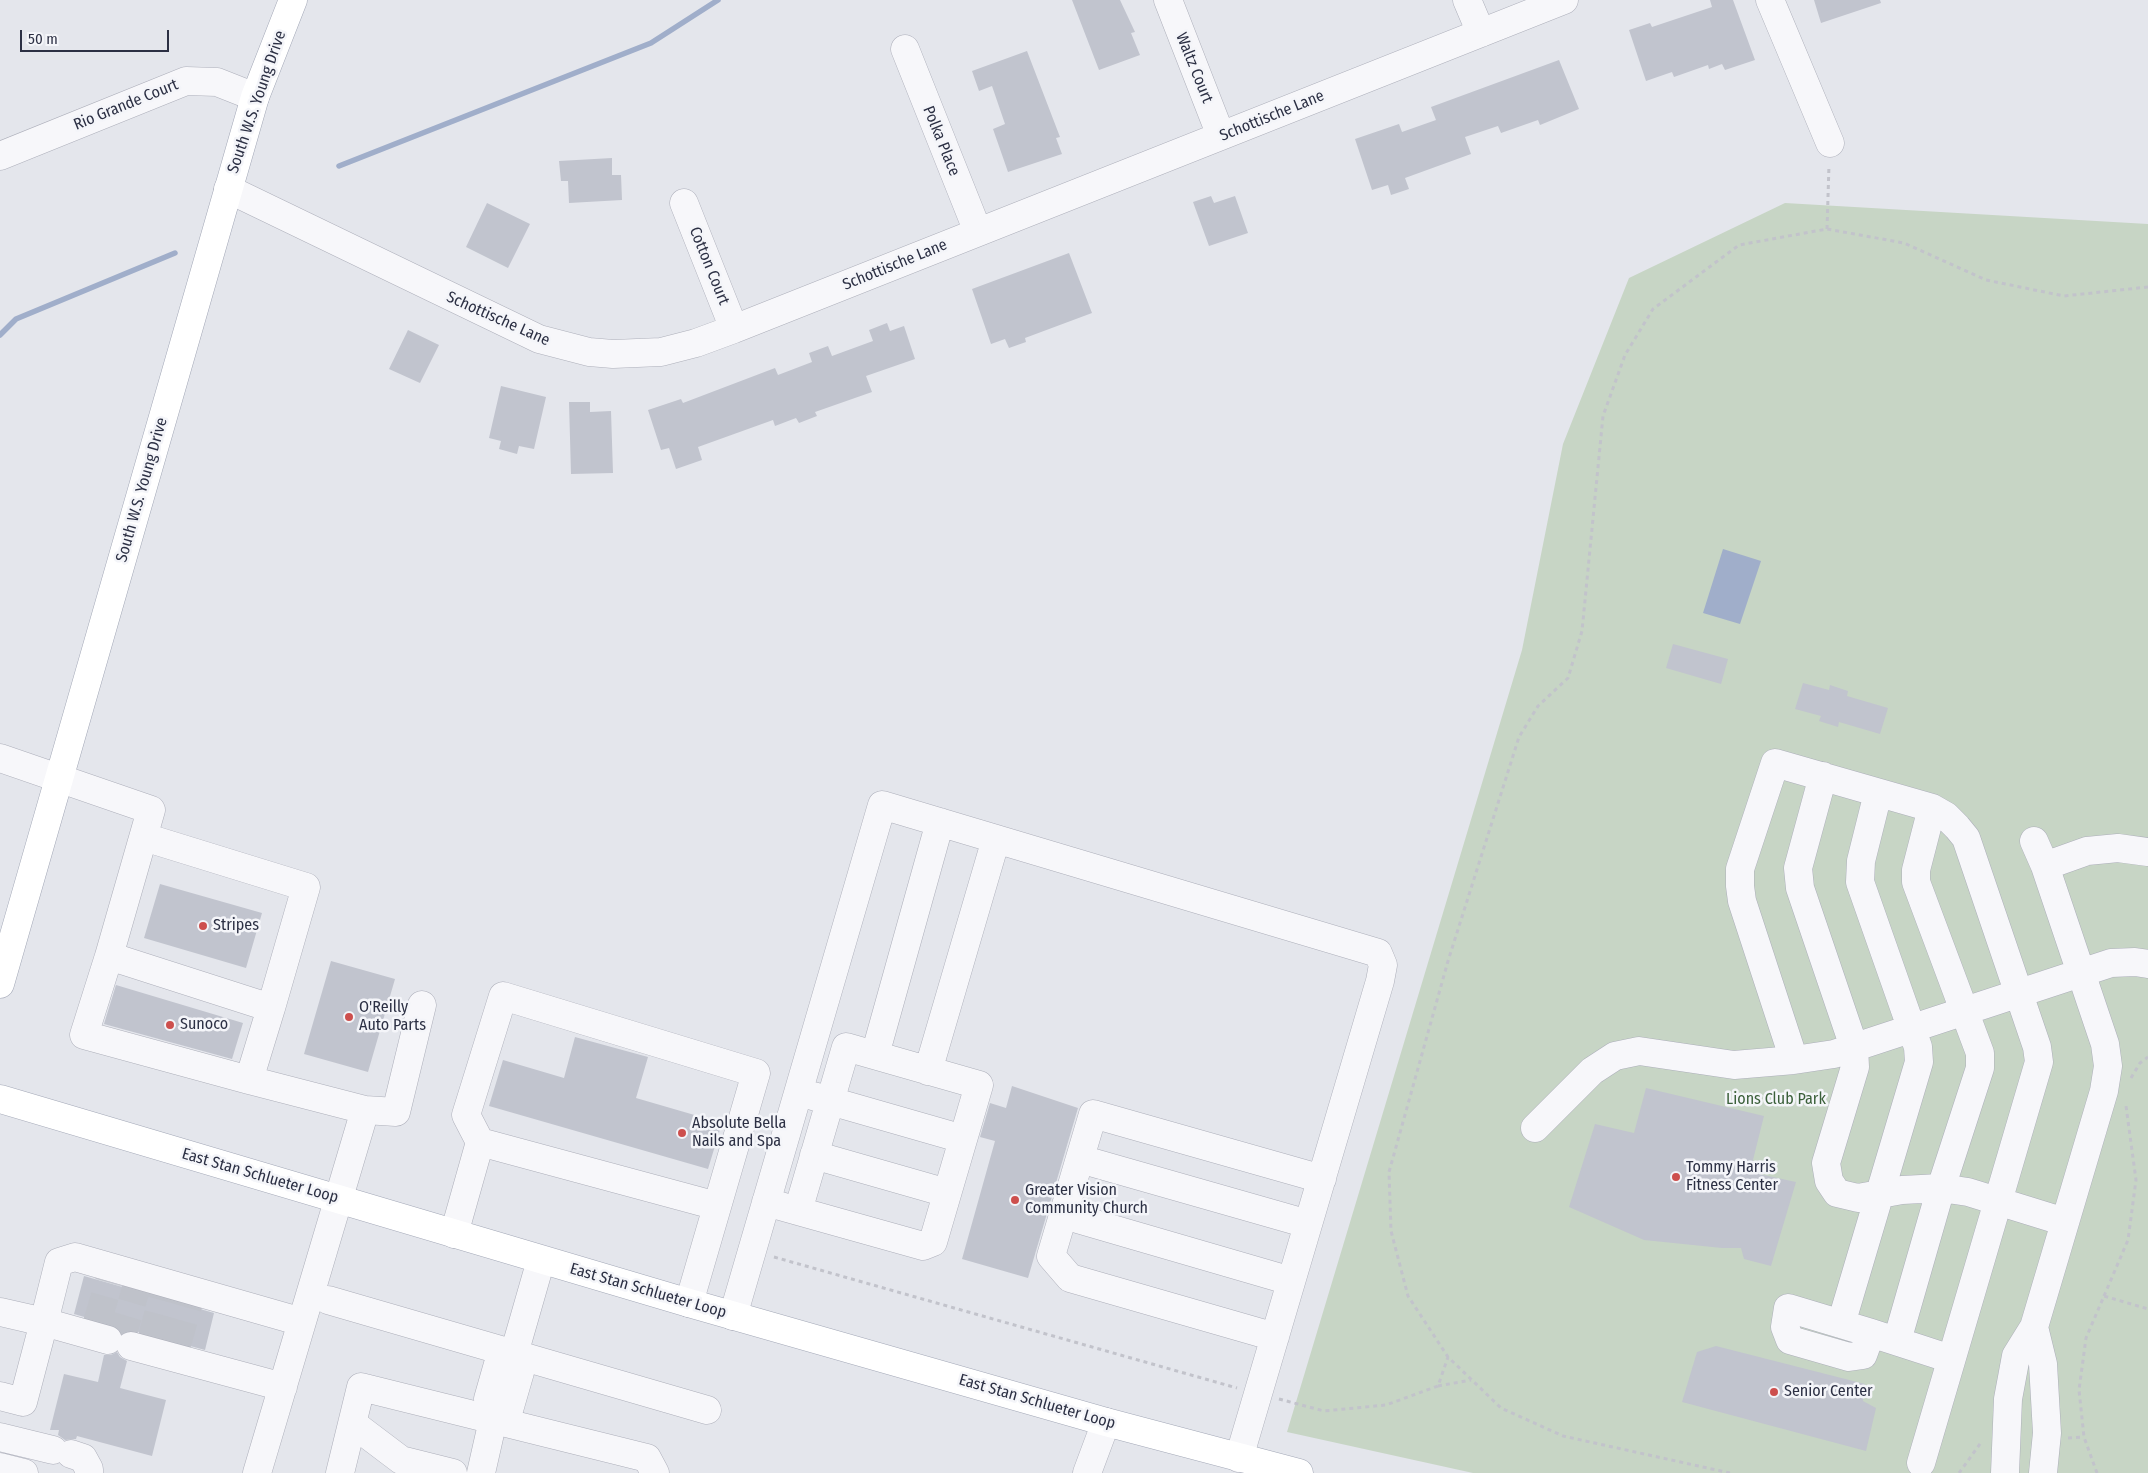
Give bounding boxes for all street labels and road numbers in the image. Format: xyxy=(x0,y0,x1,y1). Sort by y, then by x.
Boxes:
street label: South W.S. Young Drive xyxy=(224,28,290,176)
street label: Waltz Court xyxy=(1171,30,1217,106)
street label: Rio Grande Court xyxy=(71,75,181,135)
street label: Schottische Lane xyxy=(1217,86,1327,146)
street label: Polka Place xyxy=(918,103,964,179)
street label: Cotton Court xyxy=(685,224,733,308)
street label: Schottische Lane xyxy=(840,235,950,295)
street label: Schottische Lane xyxy=(443,288,553,350)
street label: South W.S. Young Drive xyxy=(112,415,172,565)
street label: East Stan Schlueter Loop xyxy=(179,1144,341,1208)
street label: East Stan Schlueter Loop xyxy=(567,1259,729,1323)
street label: East Stan Schlueter Loop xyxy=(956,1370,1118,1434)

